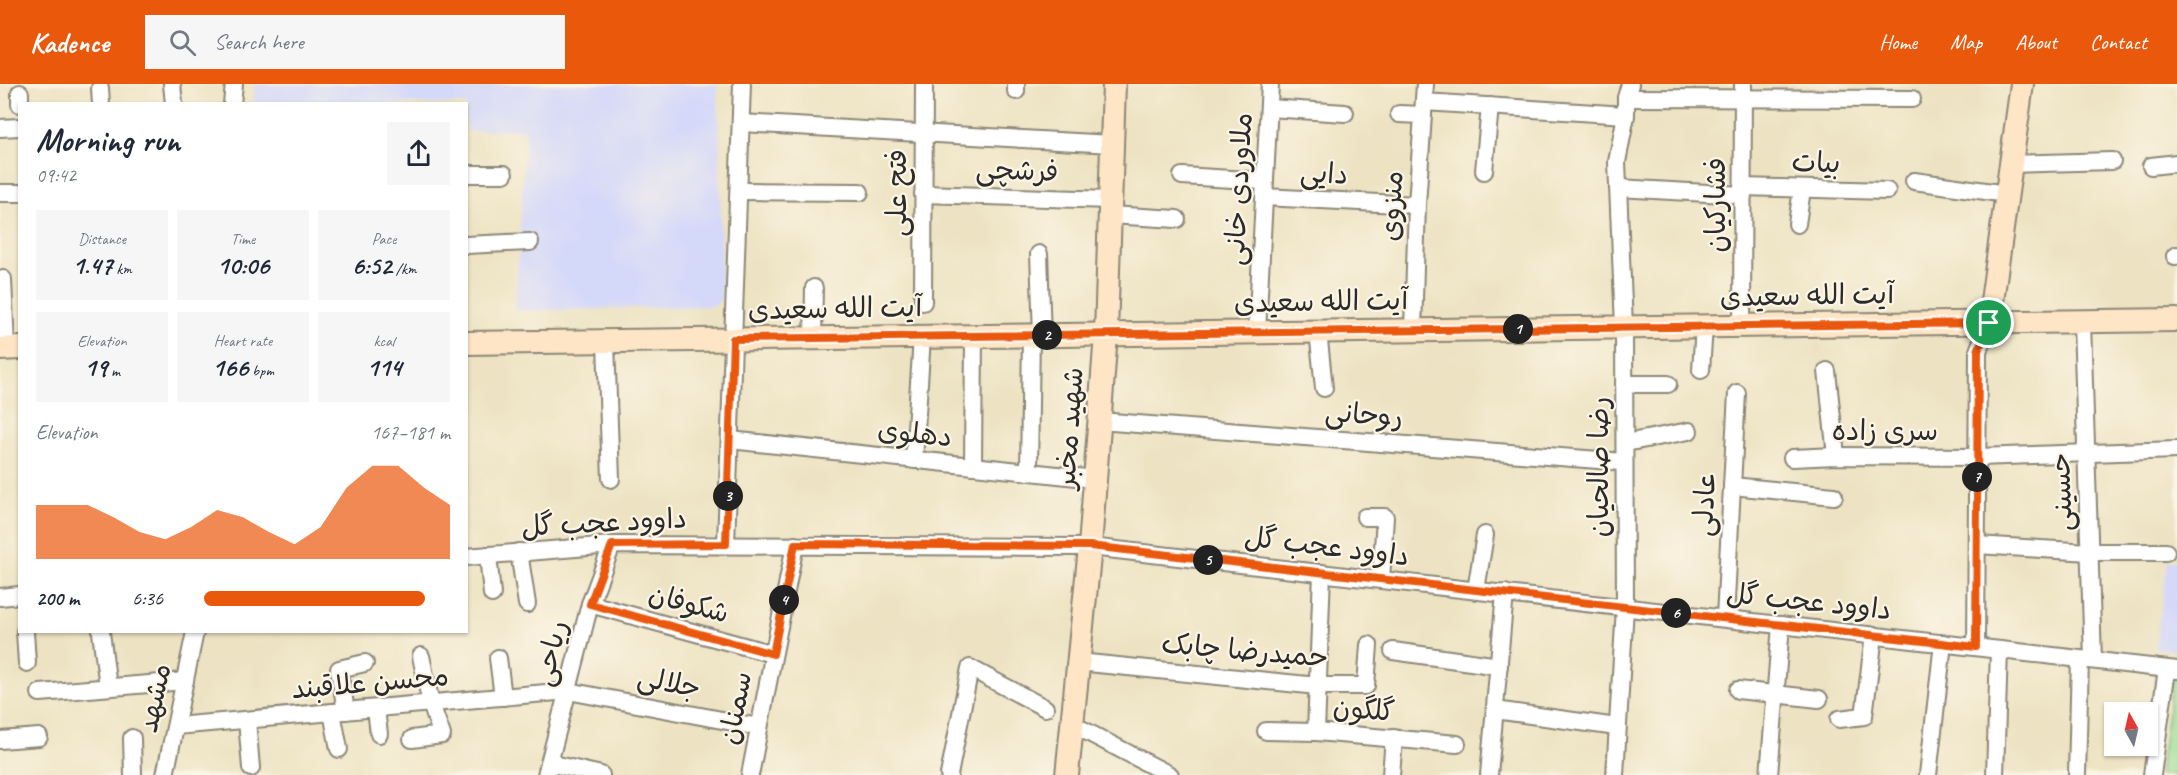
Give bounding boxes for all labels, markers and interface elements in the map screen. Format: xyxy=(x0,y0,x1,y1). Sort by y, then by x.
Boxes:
search box xyxy=(145,15,565,69)
text: Kadence xyxy=(30,25,109,60)
icon: search xyxy=(166,26,199,59)
text: Search here xyxy=(214,28,304,56)
text: Home xyxy=(1879,29,1917,55)
text: Map xyxy=(1950,29,1982,55)
text: About xyxy=(2015,29,2057,55)
text: Contact xyxy=(2090,29,2147,55)
street label: ملاوردی خانی xyxy=(1217,112,1259,266)
text: Morning run xyxy=(36,119,180,161)
button: share xyxy=(387,122,450,185)
street label: بیات xyxy=(1791,144,1841,180)
street label: فتح علی xyxy=(879,149,915,237)
street label: فرشچی xyxy=(975,151,1059,189)
street label: دایی xyxy=(1299,154,1349,192)
street label: فشارکیان xyxy=(1698,157,1733,253)
text: 09:42 xyxy=(36,163,76,188)
street label: منزوی xyxy=(1372,170,1410,242)
text: Distance xyxy=(78,229,126,249)
text: Time xyxy=(231,229,255,249)
text: Pace xyxy=(372,229,396,249)
text: 1.47 xyxy=(72,249,112,282)
text: 10:06 xyxy=(217,249,269,282)
text: 6:52 xyxy=(351,249,392,282)
text: km xyxy=(112,259,132,279)
text: /km xyxy=(392,259,417,279)
street label: آیت الله سعیدی xyxy=(1719,276,1896,314)
street label: آیت الله سعیدی xyxy=(1233,282,1410,320)
street label: آیت الله سعیدی xyxy=(747,289,924,327)
pin xyxy=(1963,297,2014,348)
icon: arrive xyxy=(1972,306,2005,339)
pin: 1 xyxy=(1503,314,1533,344)
text: 1 xyxy=(1514,319,1522,339)
pin: 2 xyxy=(1032,320,1062,350)
text: 2 xyxy=(1043,325,1051,345)
text: Elevation xyxy=(77,331,127,351)
text: Heart rate xyxy=(214,331,272,351)
text: kcal xyxy=(373,331,395,351)
text: 19 xyxy=(84,351,107,384)
text: 166 xyxy=(212,351,248,384)
text: 114 xyxy=(366,351,402,384)
text: m xyxy=(107,361,120,381)
text: bpm xyxy=(248,361,274,381)
street label: شهید مخبر xyxy=(1047,366,1091,492)
street label: روحانی xyxy=(1324,394,1404,434)
street label: رضا صالحیان xyxy=(1581,397,1616,537)
street label: دهلوی xyxy=(876,412,954,455)
street label: سری زاده xyxy=(1832,413,1938,448)
text: Elevation xyxy=(36,420,98,445)
text: 167–181 m xyxy=(371,420,450,445)
street label: حسینی xyxy=(2042,452,2080,532)
pin: 7 xyxy=(1962,462,1992,492)
text: 7 xyxy=(1973,467,1981,487)
street label: عادلی xyxy=(1685,471,1723,537)
pin: 3 xyxy=(713,481,743,511)
text: 3 xyxy=(724,486,732,506)
street label: داوود عجب گل xyxy=(520,500,688,544)
street label: داوود عجب گل xyxy=(1243,519,1411,573)
pin: 5 xyxy=(1193,545,1223,575)
text: 5 xyxy=(1205,550,1211,570)
street label: داوود عجب گل xyxy=(1725,575,1893,627)
street label: شکوفان xyxy=(645,576,733,630)
pin: 4 xyxy=(769,585,799,615)
text: 200 m xyxy=(36,586,79,611)
text: 6:36 xyxy=(132,586,163,611)
text: 4 xyxy=(780,590,788,610)
pin: 6 xyxy=(1661,598,1691,628)
text: 6 xyxy=(1672,603,1680,623)
street label: ریاحی xyxy=(525,616,575,690)
street label: حمیدرضا چابک xyxy=(1160,625,1330,675)
street label: محسن علاقبند xyxy=(290,658,450,706)
street label: جلالی xyxy=(634,659,704,705)
street label: مشهد xyxy=(130,660,178,736)
street label: سمنان xyxy=(711,668,759,748)
street label: گلگون xyxy=(1332,689,1396,729)
north arrow xyxy=(2104,702,2158,756)
map controls xyxy=(2104,702,2158,756)

